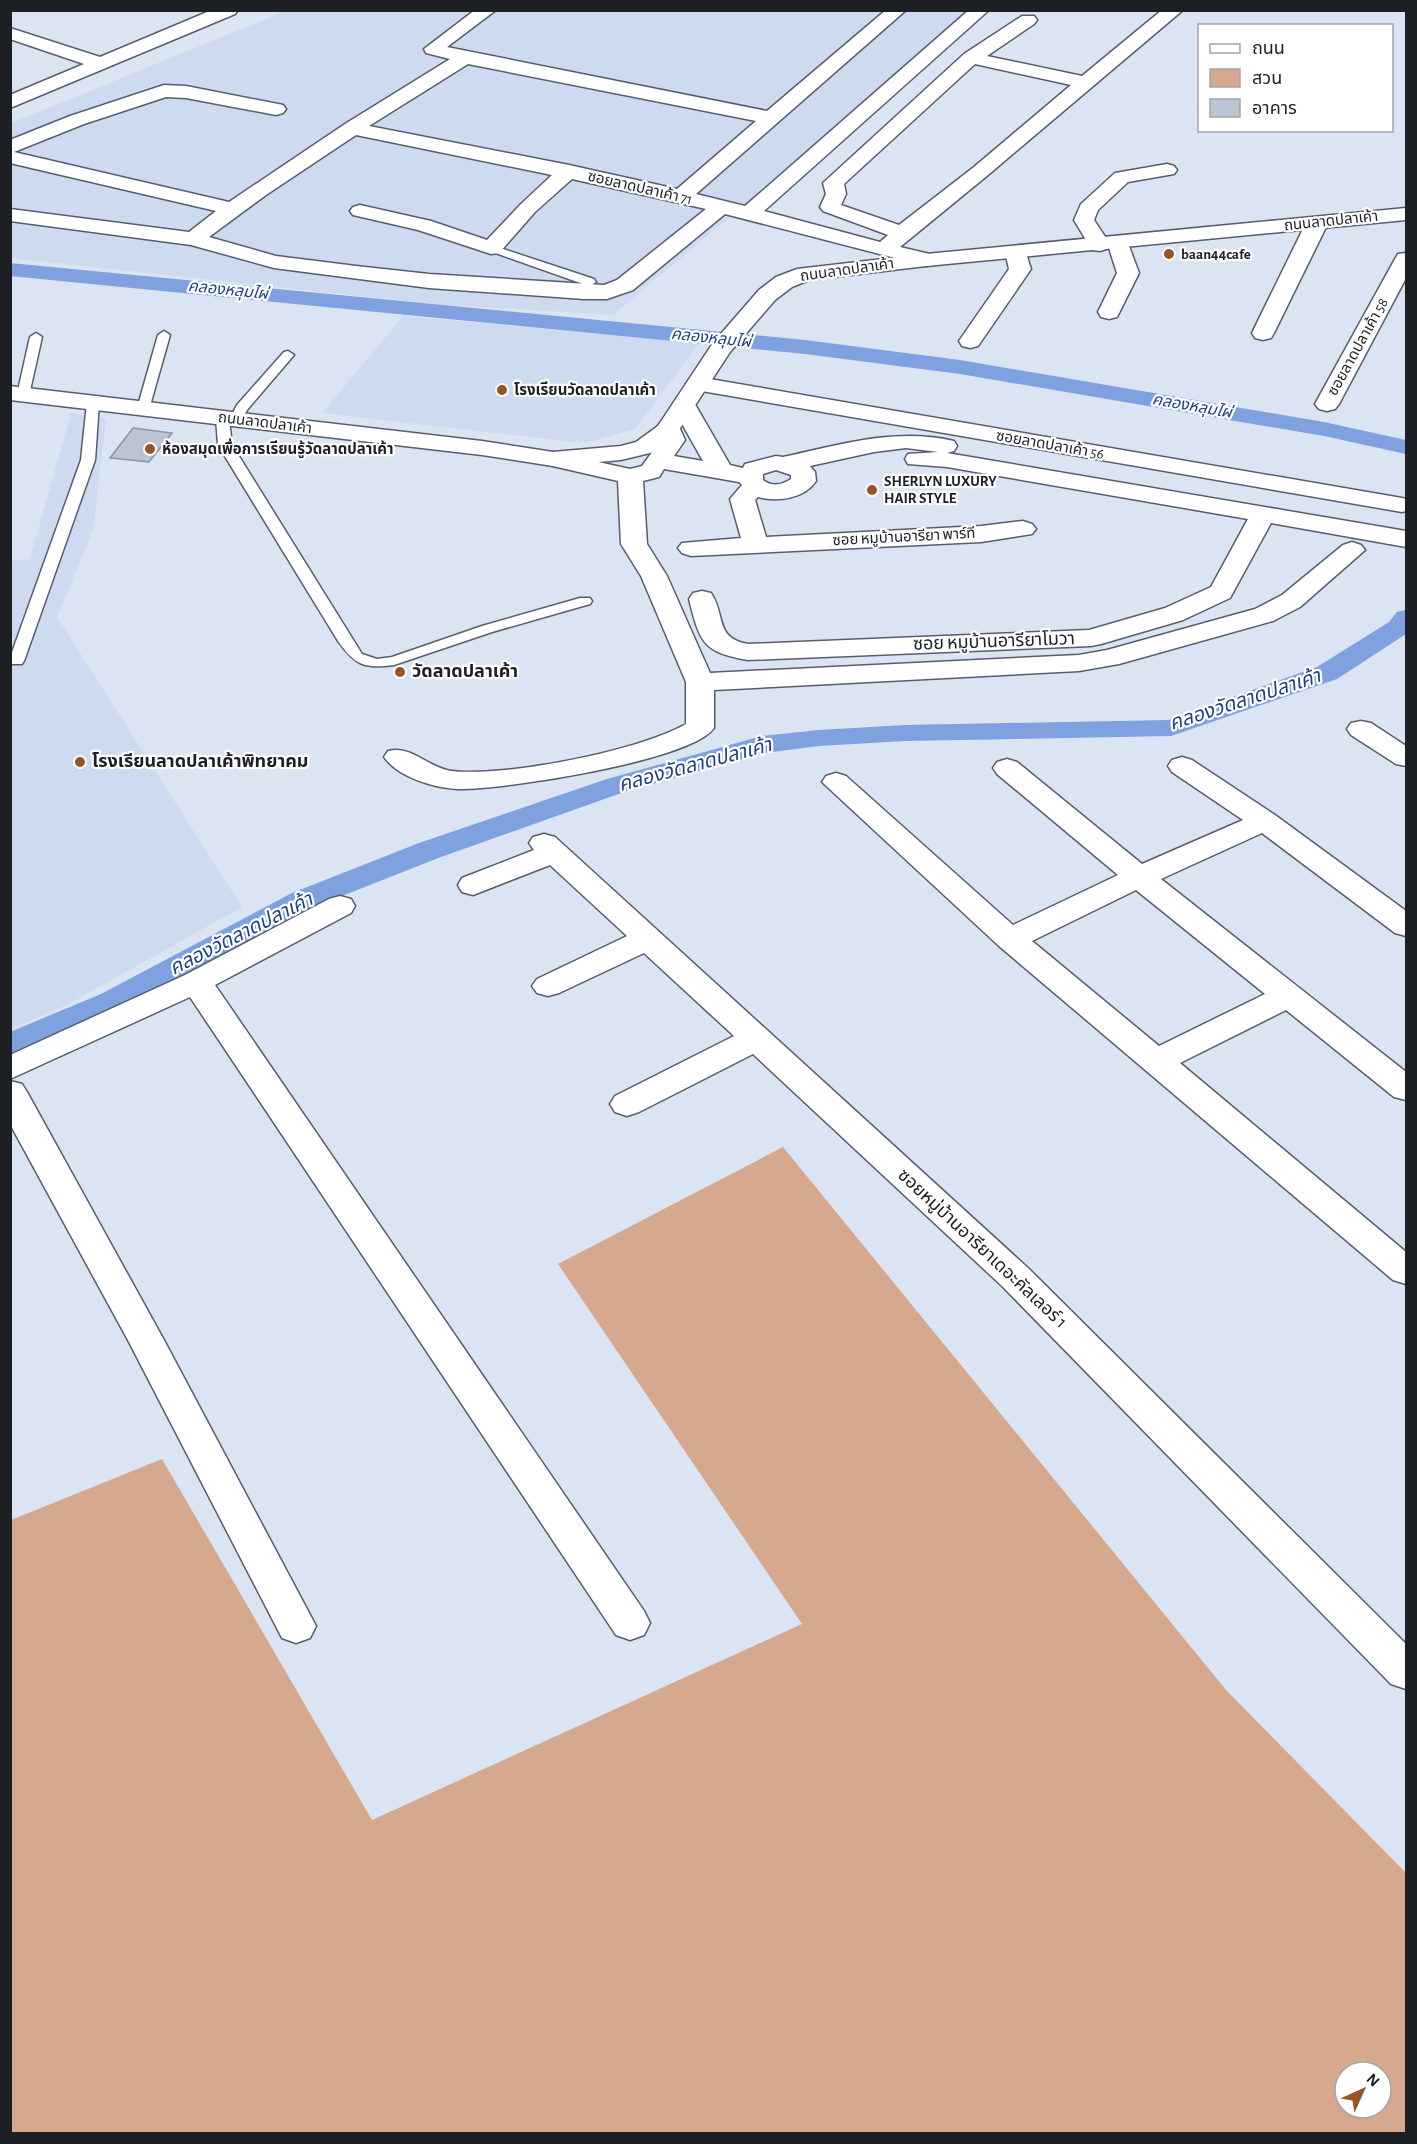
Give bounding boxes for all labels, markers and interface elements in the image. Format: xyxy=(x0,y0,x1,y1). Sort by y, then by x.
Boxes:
legend xyxy=(1198,24,1393,132)
text: ถนน xyxy=(1252,40,1285,58)
text: สวน xyxy=(1252,70,1282,88)
text: อาคาร xyxy=(1252,100,1297,118)
street label: ซอยลาดปลาเค้า 71 xyxy=(586,168,694,207)
street label: ถนนลาดปลาเค้า xyxy=(1283,208,1379,233)
marker: baan44cafe xyxy=(1162,247,1176,261)
place label: baan44cafe xyxy=(1181,247,1251,262)
street label: ถนนลาดปลาเค้า xyxy=(799,255,895,284)
water label: คลองหลุมไผ่ xyxy=(187,277,271,304)
street label: ซอยลาดปลาเค้า 58 xyxy=(1324,295,1391,398)
water label: คลองหลุมไผ่ xyxy=(670,325,754,352)
place label: โรงเรียนวัดลาดปลาเค้า xyxy=(514,381,656,398)
marker: โรงเรียนวัดลาดปลาเค้า xyxy=(495,383,509,397)
water label: คลองหลุมไผ่ xyxy=(1151,390,1235,423)
street label: ถนนลาดปลาเค้า xyxy=(217,409,313,436)
street label: ซอยลาดปลาเค้า 56 xyxy=(995,427,1105,462)
place label: ห้องสมุดเพื่อการเรียนรู้วัดลาดปลาเค้า xyxy=(162,438,393,459)
marker: ห้องสมุดเพื่อการเรียนรู้วัดลาดปลาเค้า xyxy=(143,442,157,456)
place label: SHERLYN LUXURY HAIR STYLE xyxy=(884,474,997,506)
marker: SHERLYN LUXURY HAIR STYLE xyxy=(865,483,879,497)
street label: ซอย หมูบ้านอารียา พาร์ที xyxy=(832,525,976,549)
street label: ซอย หมูบ้านอารียาโมวา xyxy=(913,628,1075,656)
place label: วัดลาดปลาเค้า xyxy=(412,662,518,681)
marker: วัดลาดปลาเค้า xyxy=(393,665,407,679)
water label: คลองวัดลาดปลาเค้า xyxy=(1167,665,1324,734)
water label: คลองวัดลาดปลาเค้า xyxy=(616,734,775,795)
place label: โรงเรียนลาดปลาเค้าพิทยาคม xyxy=(92,752,308,771)
marker: โรงเรียนลาดปลาเค้าพิทยาคม xyxy=(73,755,87,769)
water label: คลองวัดลาดปลาเค้า xyxy=(166,888,317,979)
street label: ซอยหมู่บ้านอารียาเดอะคัลเลอร์ 1 xyxy=(893,1165,1071,1333)
north arrow xyxy=(1333,2060,1393,2120)
text: N xyxy=(1363,2071,1382,2090)

